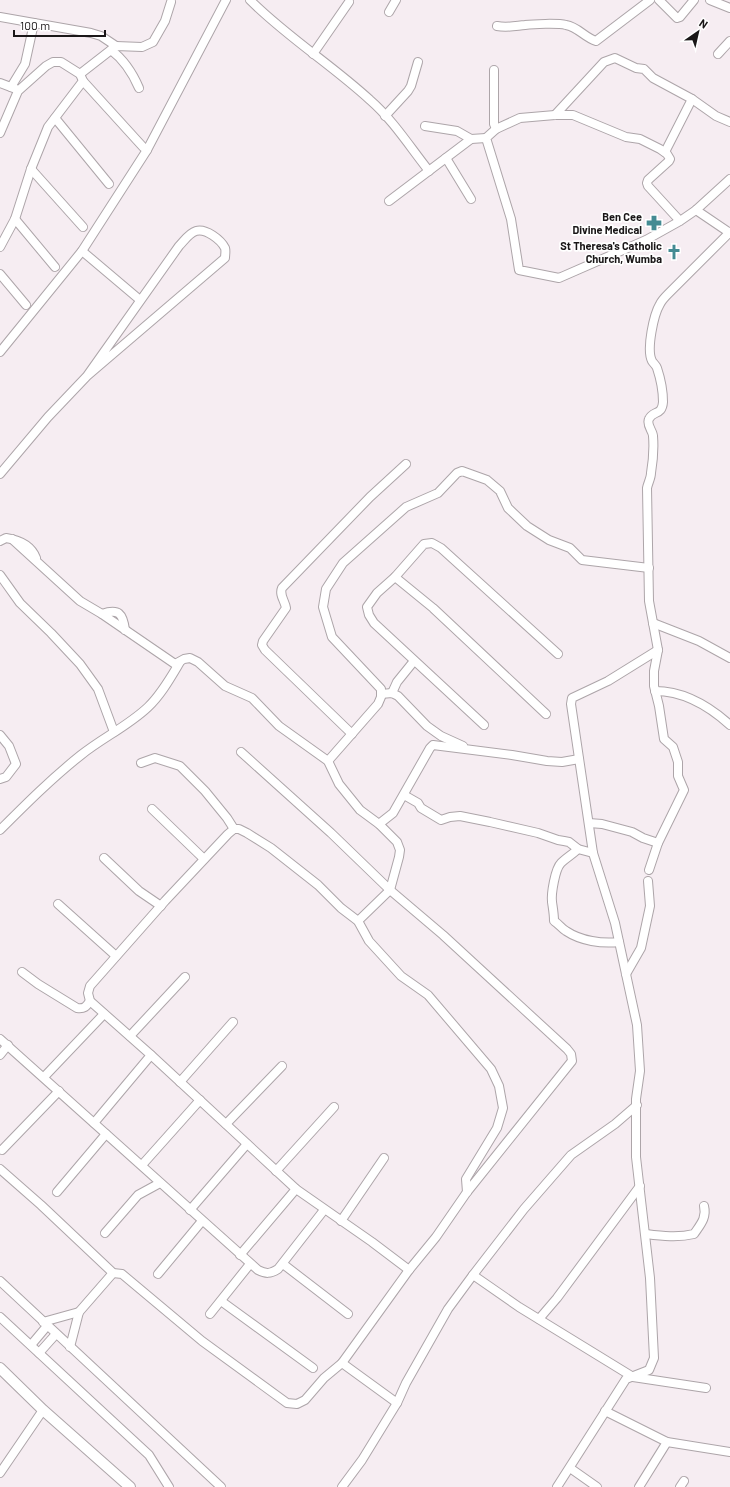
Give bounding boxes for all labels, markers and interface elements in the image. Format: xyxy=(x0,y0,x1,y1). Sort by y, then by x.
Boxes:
scale bar xyxy=(14,12,105,38)
north arrow xyxy=(678,12,718,52)
text: N xyxy=(697,16,711,31)
text: 100 m xyxy=(20,18,50,32)
place label: Ben Cee Divine Medical xyxy=(572,210,642,236)
pharmacy icon: Ben Cee Divine Medical xyxy=(645,214,663,232)
place label: St Theresa's Catholic Church, Wumba xyxy=(560,239,662,265)
church icon: St Theresa's Catholic Church, Wumba xyxy=(665,243,683,261)

